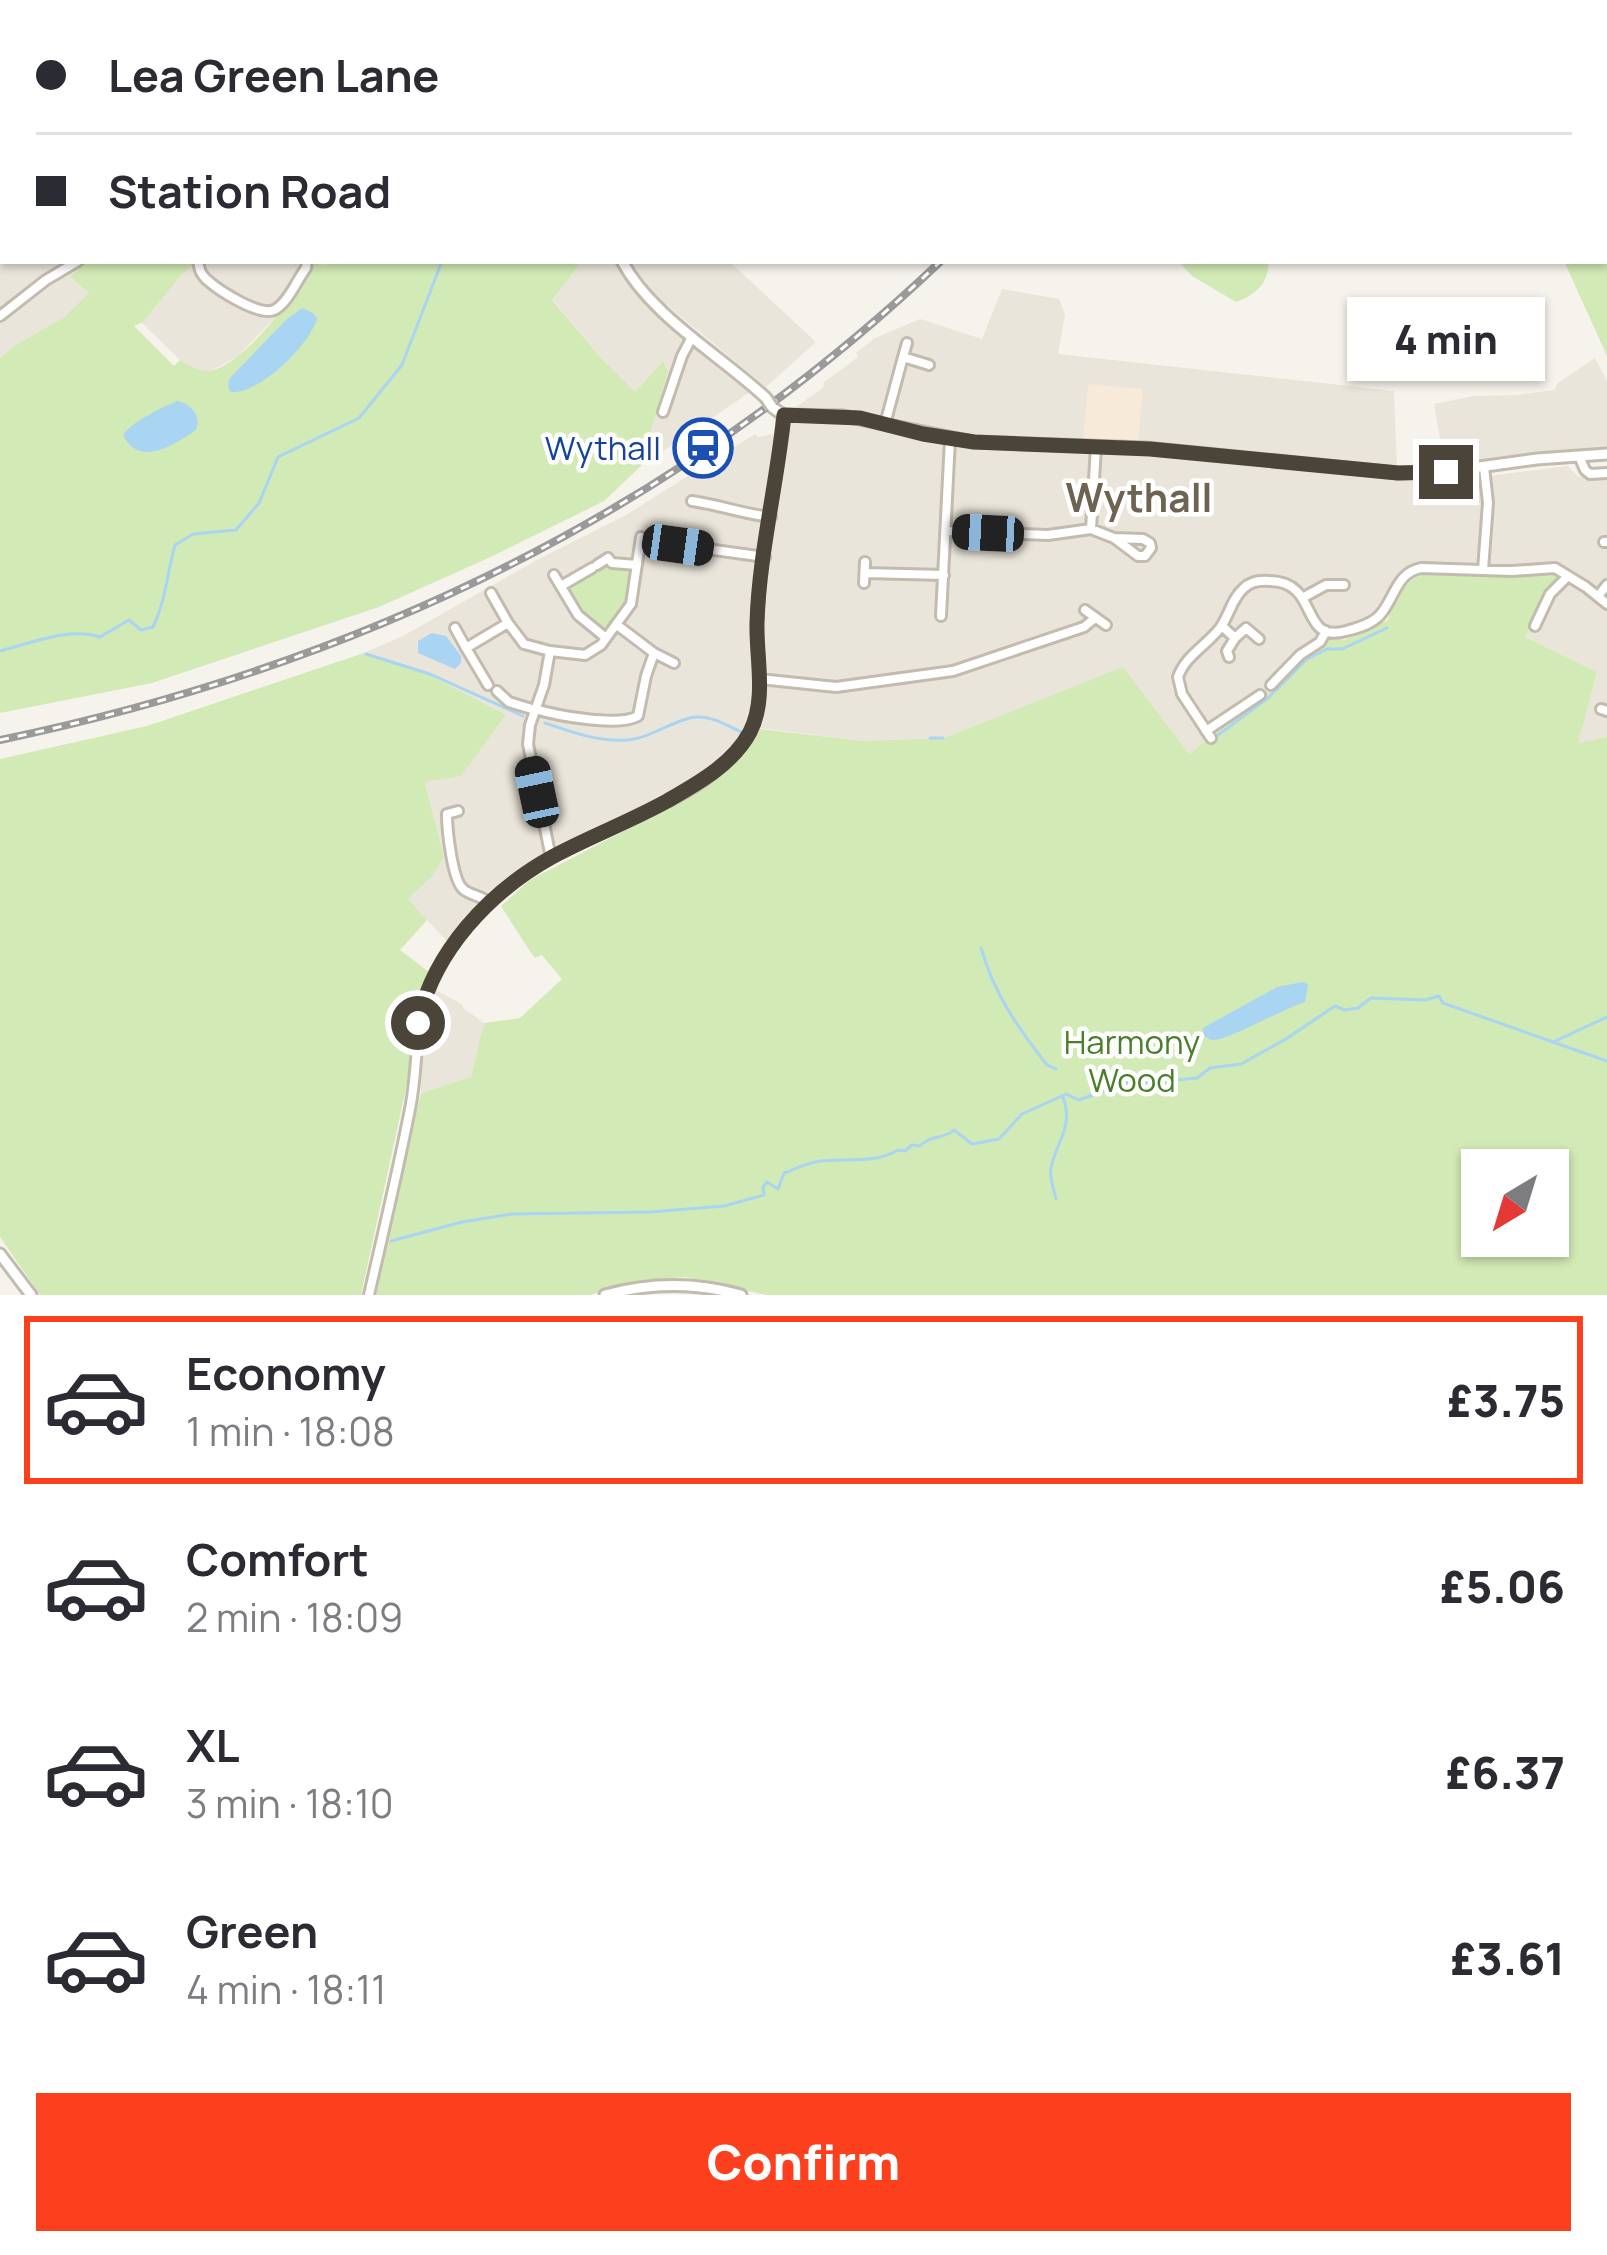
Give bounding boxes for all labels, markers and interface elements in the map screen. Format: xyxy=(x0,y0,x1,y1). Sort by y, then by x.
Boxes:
text: Lea Green Lane xyxy=(108,44,439,106)
text: Station Road xyxy=(108,160,391,222)
callout: 4 min xyxy=(1347,298,1545,382)
text: 4 min xyxy=(1394,312,1498,366)
station icon: Wythall xyxy=(672,417,734,479)
place label: Wythall xyxy=(545,425,661,470)
route end xyxy=(1419,445,1473,499)
district label: Wythall xyxy=(1065,470,1213,524)
car xyxy=(951,513,1025,553)
car xyxy=(640,522,716,568)
car xyxy=(512,753,562,831)
route start xyxy=(391,996,445,1050)
park label: Harmony Wood xyxy=(1064,1019,1200,1102)
north arrow xyxy=(1461,1149,1569,1257)
map controls xyxy=(1461,1149,1569,1257)
text: Economy xyxy=(186,1342,386,1404)
icon: car xyxy=(42,1346,150,1454)
text: £3.75 xyxy=(1447,1369,1565,1431)
text: 1 min · 18:08 xyxy=(186,1404,395,1458)
text: Comfort xyxy=(186,1528,369,1590)
icon: car xyxy=(42,1532,150,1640)
text: £5.06 xyxy=(1440,1555,1565,1617)
text: 2 min · 18:09 xyxy=(186,1590,403,1644)
text: XL xyxy=(186,1714,240,1776)
icon: car xyxy=(42,1718,150,1826)
text: £6.37 xyxy=(1446,1741,1565,1803)
text: 3 min · 18:10 xyxy=(186,1776,394,1830)
text: Green xyxy=(186,1900,318,1962)
icon: car xyxy=(42,1904,150,2012)
text: £3.61 xyxy=(1451,1927,1565,1989)
text: 4 min · 18:11 xyxy=(186,1962,387,2016)
button: Confirm xyxy=(36,2093,1571,2231)

